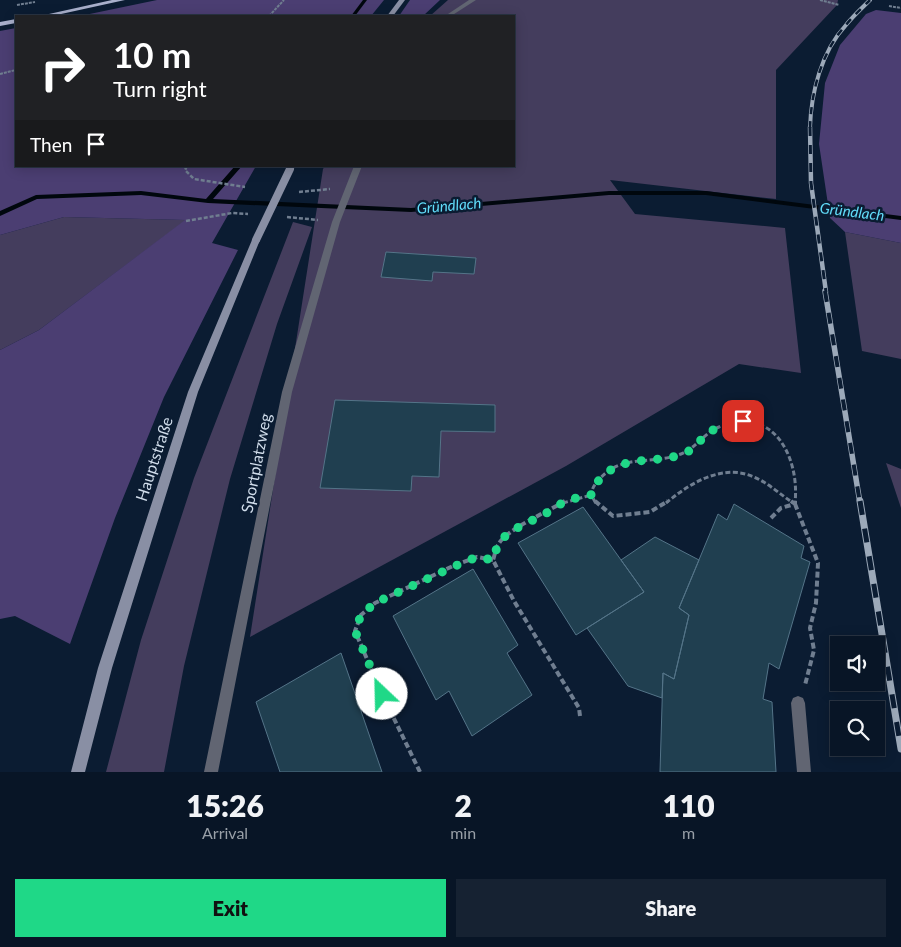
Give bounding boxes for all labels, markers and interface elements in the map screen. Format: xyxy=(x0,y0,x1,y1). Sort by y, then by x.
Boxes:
text: 10 m xyxy=(113,33,191,75)
icon: right xyxy=(30,35,95,100)
text: Turn right xyxy=(113,75,207,102)
icon: arrive xyxy=(82,130,110,158)
text: Then xyxy=(30,133,72,156)
water label: Gründlach xyxy=(416,193,482,217)
water label: Gründlach xyxy=(819,198,885,224)
pin xyxy=(722,400,764,442)
icon: arrive xyxy=(729,407,757,435)
street label: Sportplatzweg xyxy=(237,412,274,514)
street label: Hauptstraße xyxy=(131,414,176,503)
map controls xyxy=(830,636,885,756)
button: sound xyxy=(830,636,885,691)
position arrow xyxy=(355,667,407,719)
button: search xyxy=(830,701,885,756)
text: 15:26 xyxy=(186,787,264,823)
text: 2 xyxy=(454,787,472,823)
text: 110 xyxy=(662,787,715,823)
text: Arrival xyxy=(202,823,248,842)
text: min xyxy=(450,823,476,842)
text: m xyxy=(682,823,695,842)
button: Exit xyxy=(15,879,446,937)
button: Share xyxy=(456,879,886,937)

